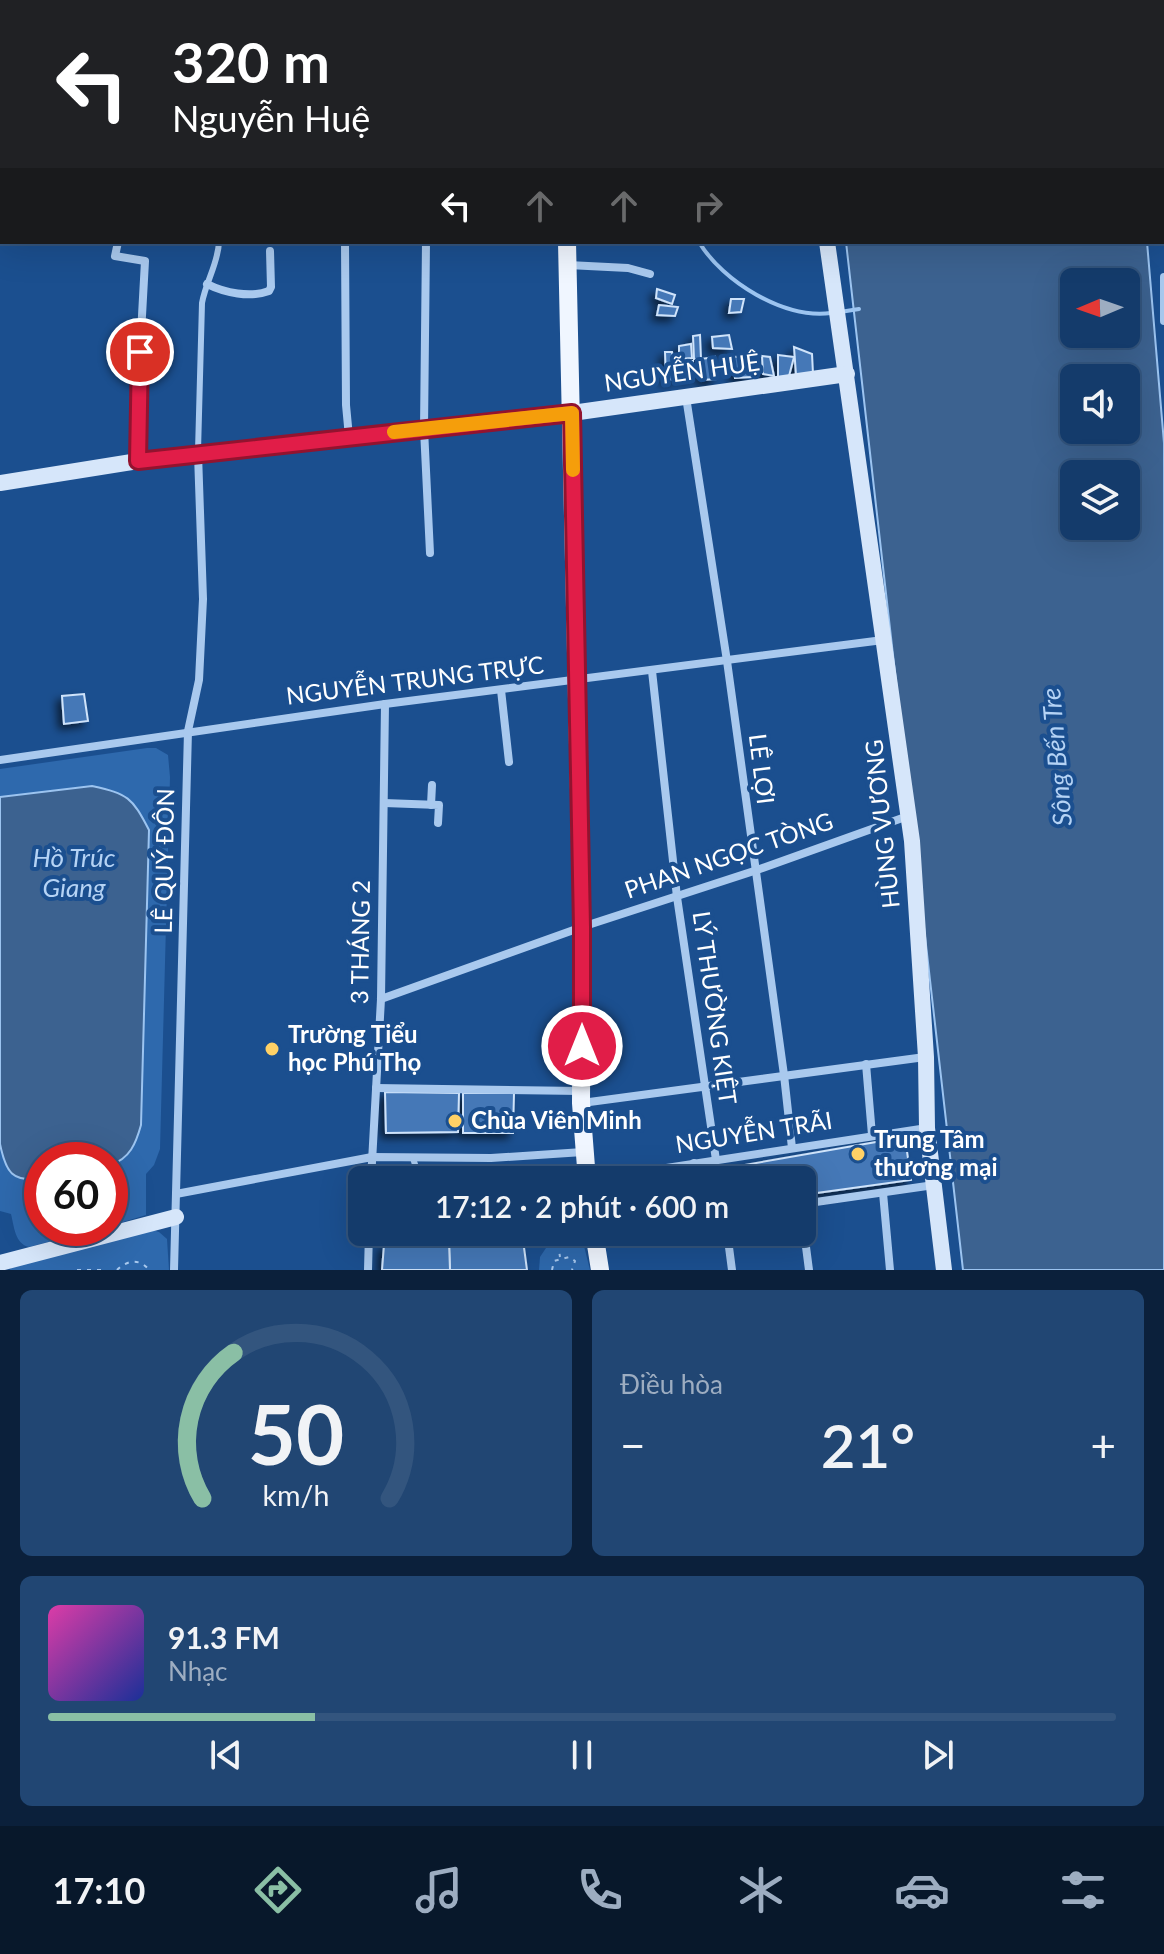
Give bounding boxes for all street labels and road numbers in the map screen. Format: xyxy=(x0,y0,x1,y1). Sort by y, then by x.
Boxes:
street label: NGUYỄN HUỆ xyxy=(602,344,761,397)
street label: NGUYỄN TRUNG TRỰC xyxy=(284,647,545,710)
street label: LÊ LỢI xyxy=(744,732,781,806)
street label: HÙNG VƯƠNG xyxy=(858,738,905,910)
street label: LÊ QUÝ ĐÔN xyxy=(148,788,179,934)
street label: PHAN NGỌC TÒNG xyxy=(621,805,837,904)
street label: 3 THÁNG 2 xyxy=(344,880,375,1004)
street label: LÝ THƯỜNG KIỆT xyxy=(688,909,743,1106)
street label: NGUYỄN TRÃI xyxy=(673,1103,834,1158)

